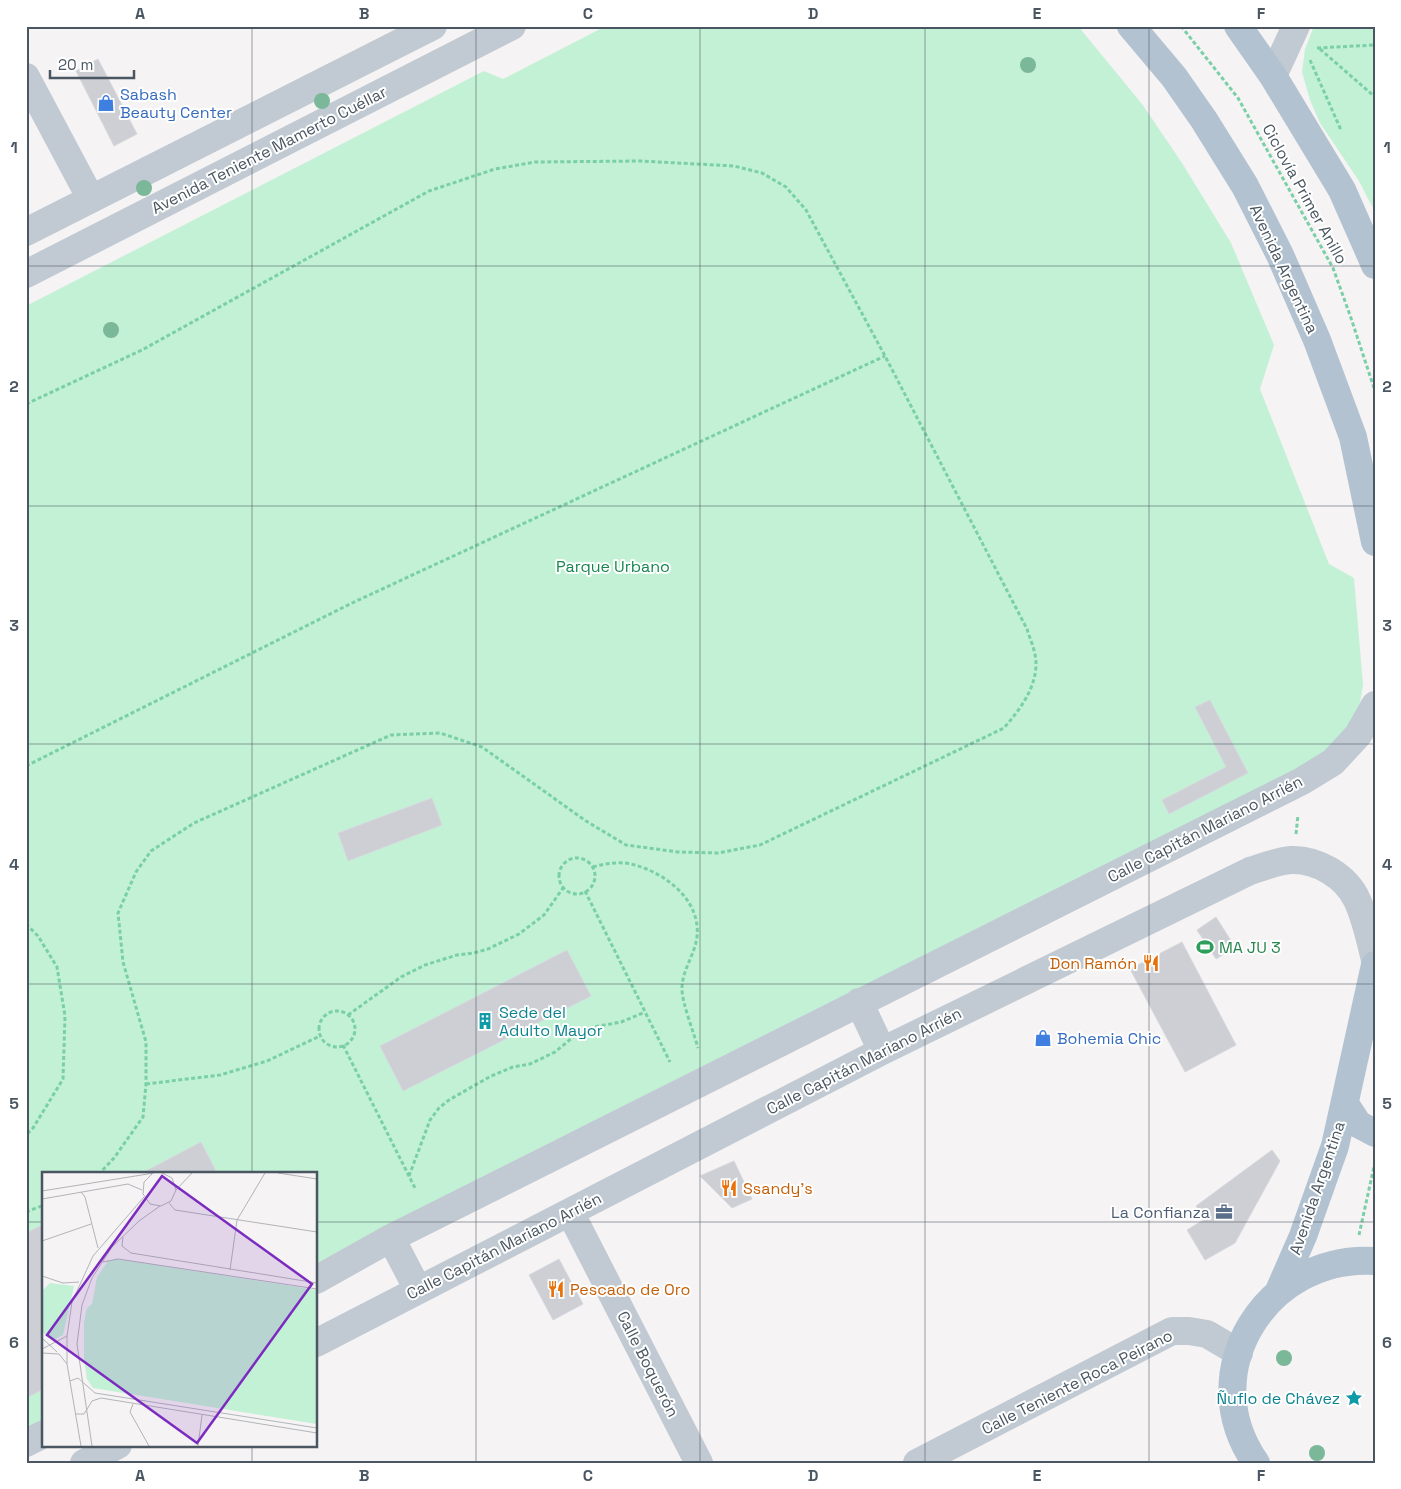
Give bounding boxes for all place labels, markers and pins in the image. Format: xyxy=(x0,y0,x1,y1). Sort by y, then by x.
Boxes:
place label: Sabash Beauty Center xyxy=(120,84,232,123)
shop icon: Sabash Beauty Center xyxy=(96,93,116,113)
sports icon: MA JU 3 xyxy=(1195,937,1215,957)
place label: MA JU 3 xyxy=(1219,937,1281,958)
place label: Don Ramón xyxy=(1050,953,1137,974)
restaurant icon: Don Ramón xyxy=(1141,953,1161,973)
place label: Sede del Adulto Mayor xyxy=(499,1002,603,1041)
building icon: Sede del Adulto Mayor xyxy=(475,1011,495,1031)
shop icon: Bohemia Chic xyxy=(1033,1028,1053,1048)
place label: Bohemia Chic xyxy=(1057,1028,1161,1049)
restaurant icon: Ssandy's xyxy=(719,1178,739,1198)
place label: Ssandy's xyxy=(743,1178,813,1199)
place label: La Confianza xyxy=(1111,1202,1210,1223)
office icon: La Confianza xyxy=(1214,1202,1234,1222)
restaurant icon: Pescado de Oro xyxy=(546,1279,566,1299)
place label: Pescado de Oro xyxy=(570,1279,690,1300)
place label: Ñuflo de Chávez xyxy=(1216,1388,1340,1409)
place icon: Ñuflo de Chávez xyxy=(1344,1388,1364,1408)

